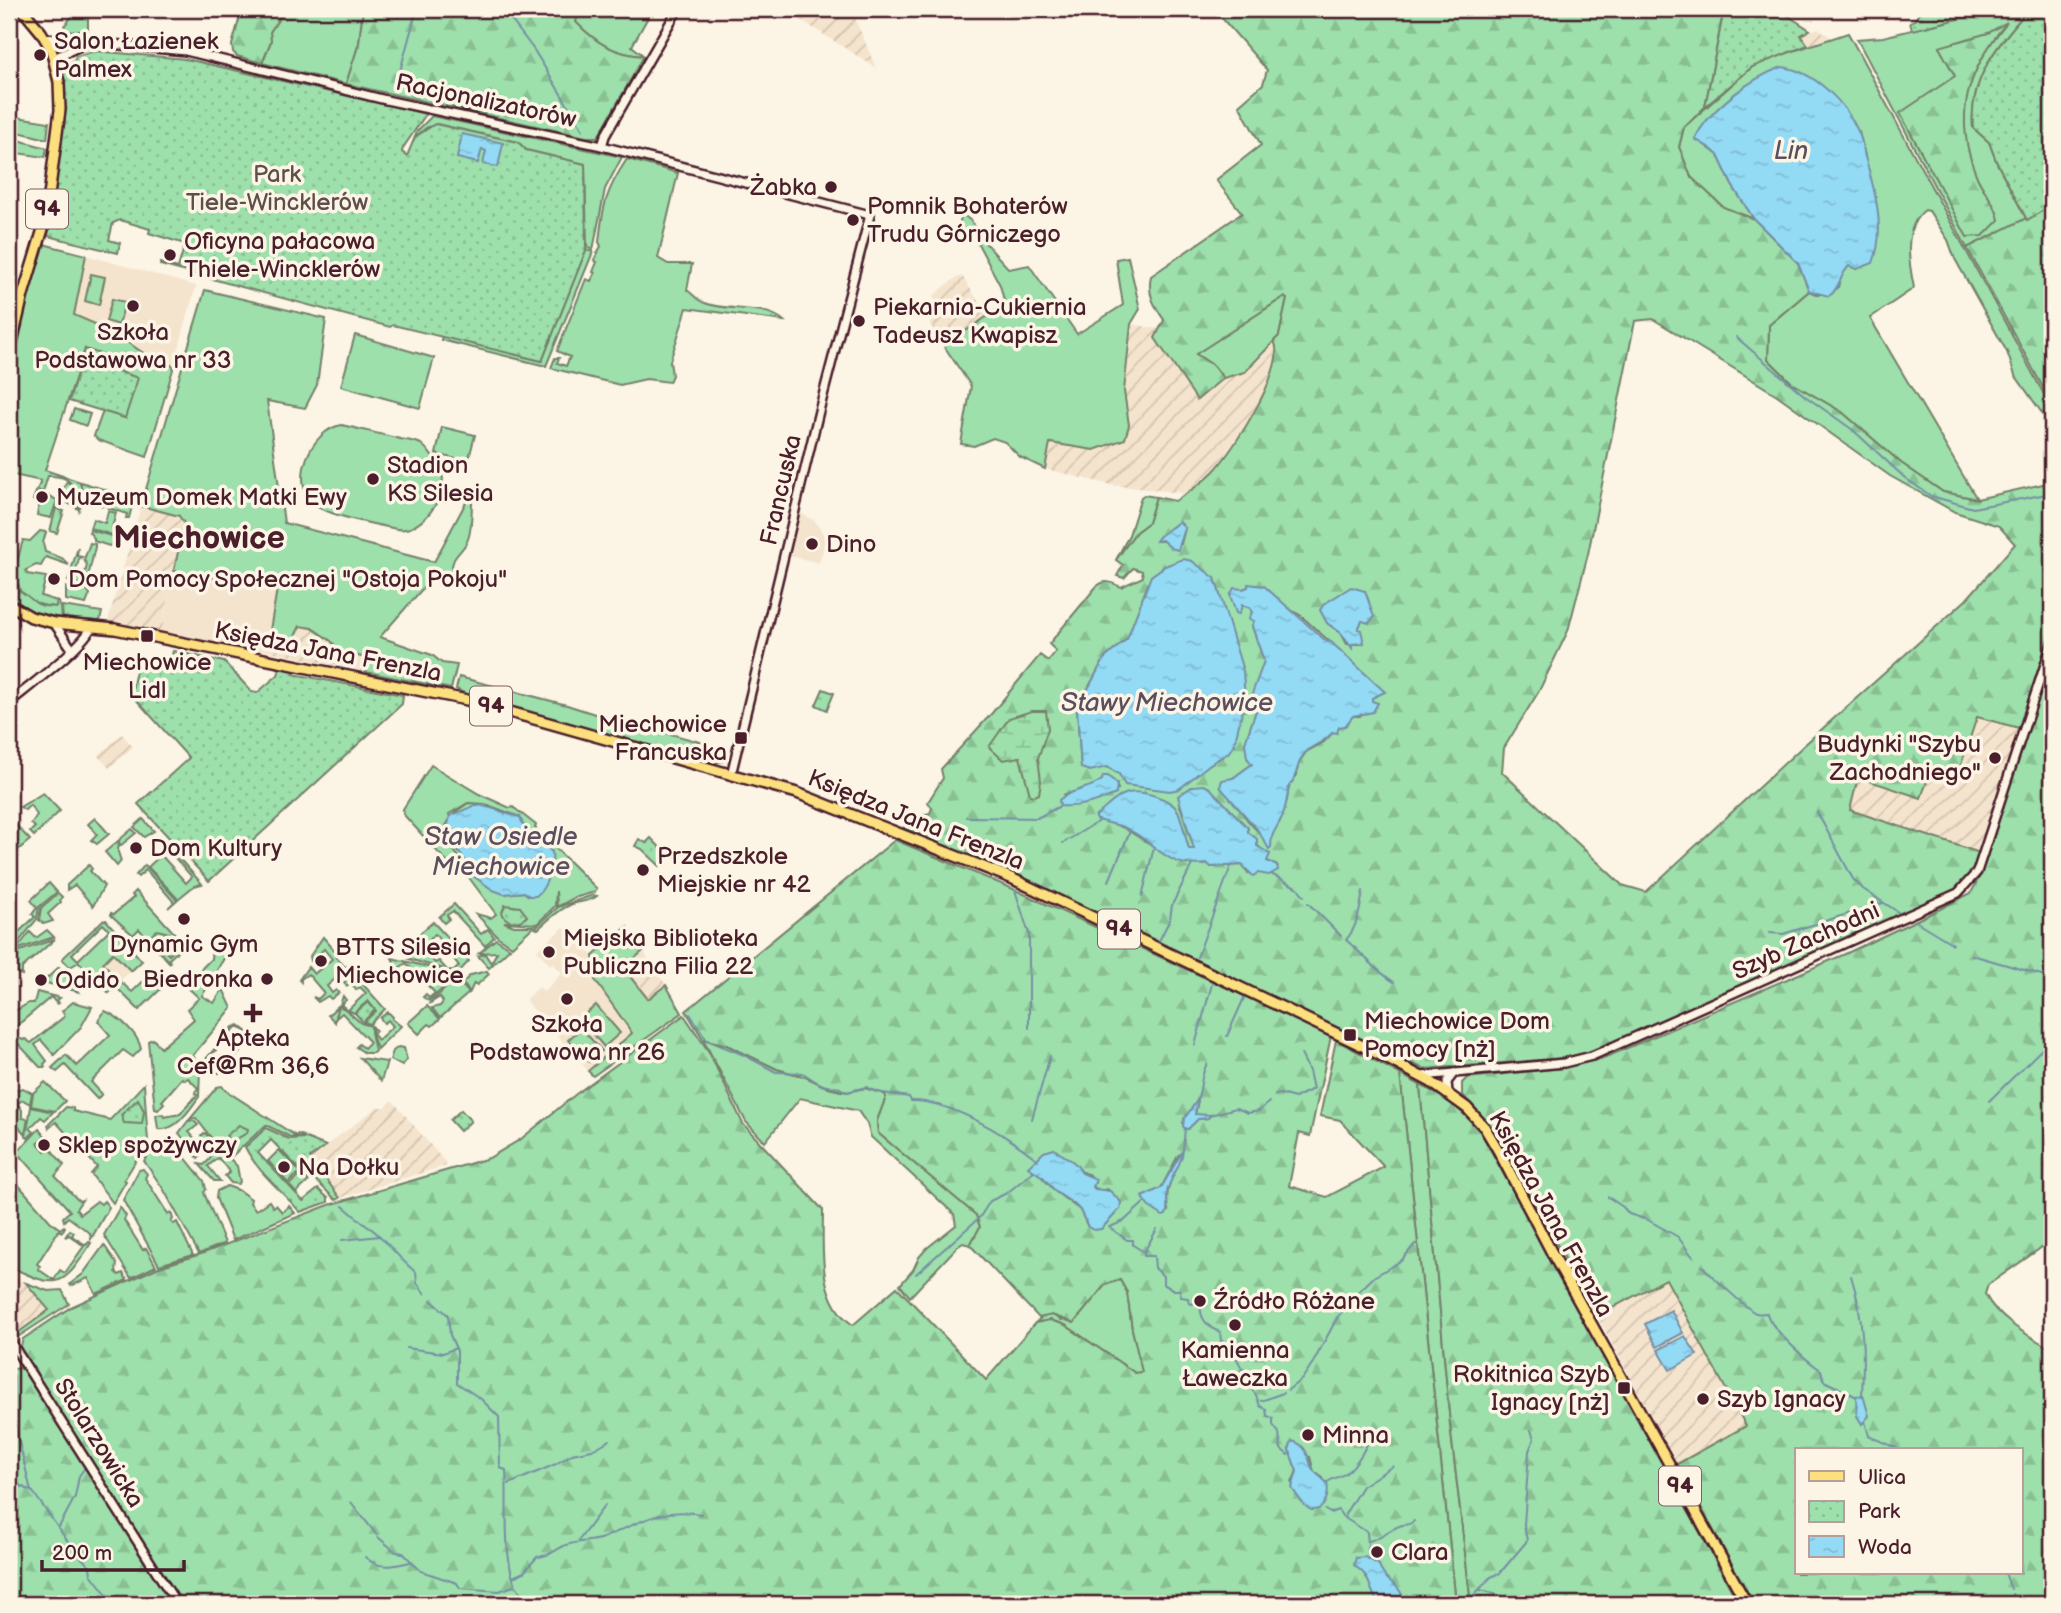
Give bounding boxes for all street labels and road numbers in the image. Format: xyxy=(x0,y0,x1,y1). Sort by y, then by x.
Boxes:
street label: Racjonalizatorów xyxy=(393,68,579,134)
road number: 94 xyxy=(26,190,68,229)
street label: Francuska xyxy=(754,432,808,548)
street label: Księdza Jana Frenzla xyxy=(212,616,444,688)
road number: 94 xyxy=(470,686,512,726)
street label: Księdza Jana Frenzla xyxy=(804,763,1028,877)
street label: Szyb Zachodni xyxy=(1728,896,1884,986)
road number: 94 xyxy=(1098,910,1140,948)
street label: Księdza Jana Frenzla xyxy=(1482,1106,1620,1322)
street label: Stolarzowicka xyxy=(48,1373,150,1513)
road number: 94 xyxy=(1659,1466,1701,1506)

